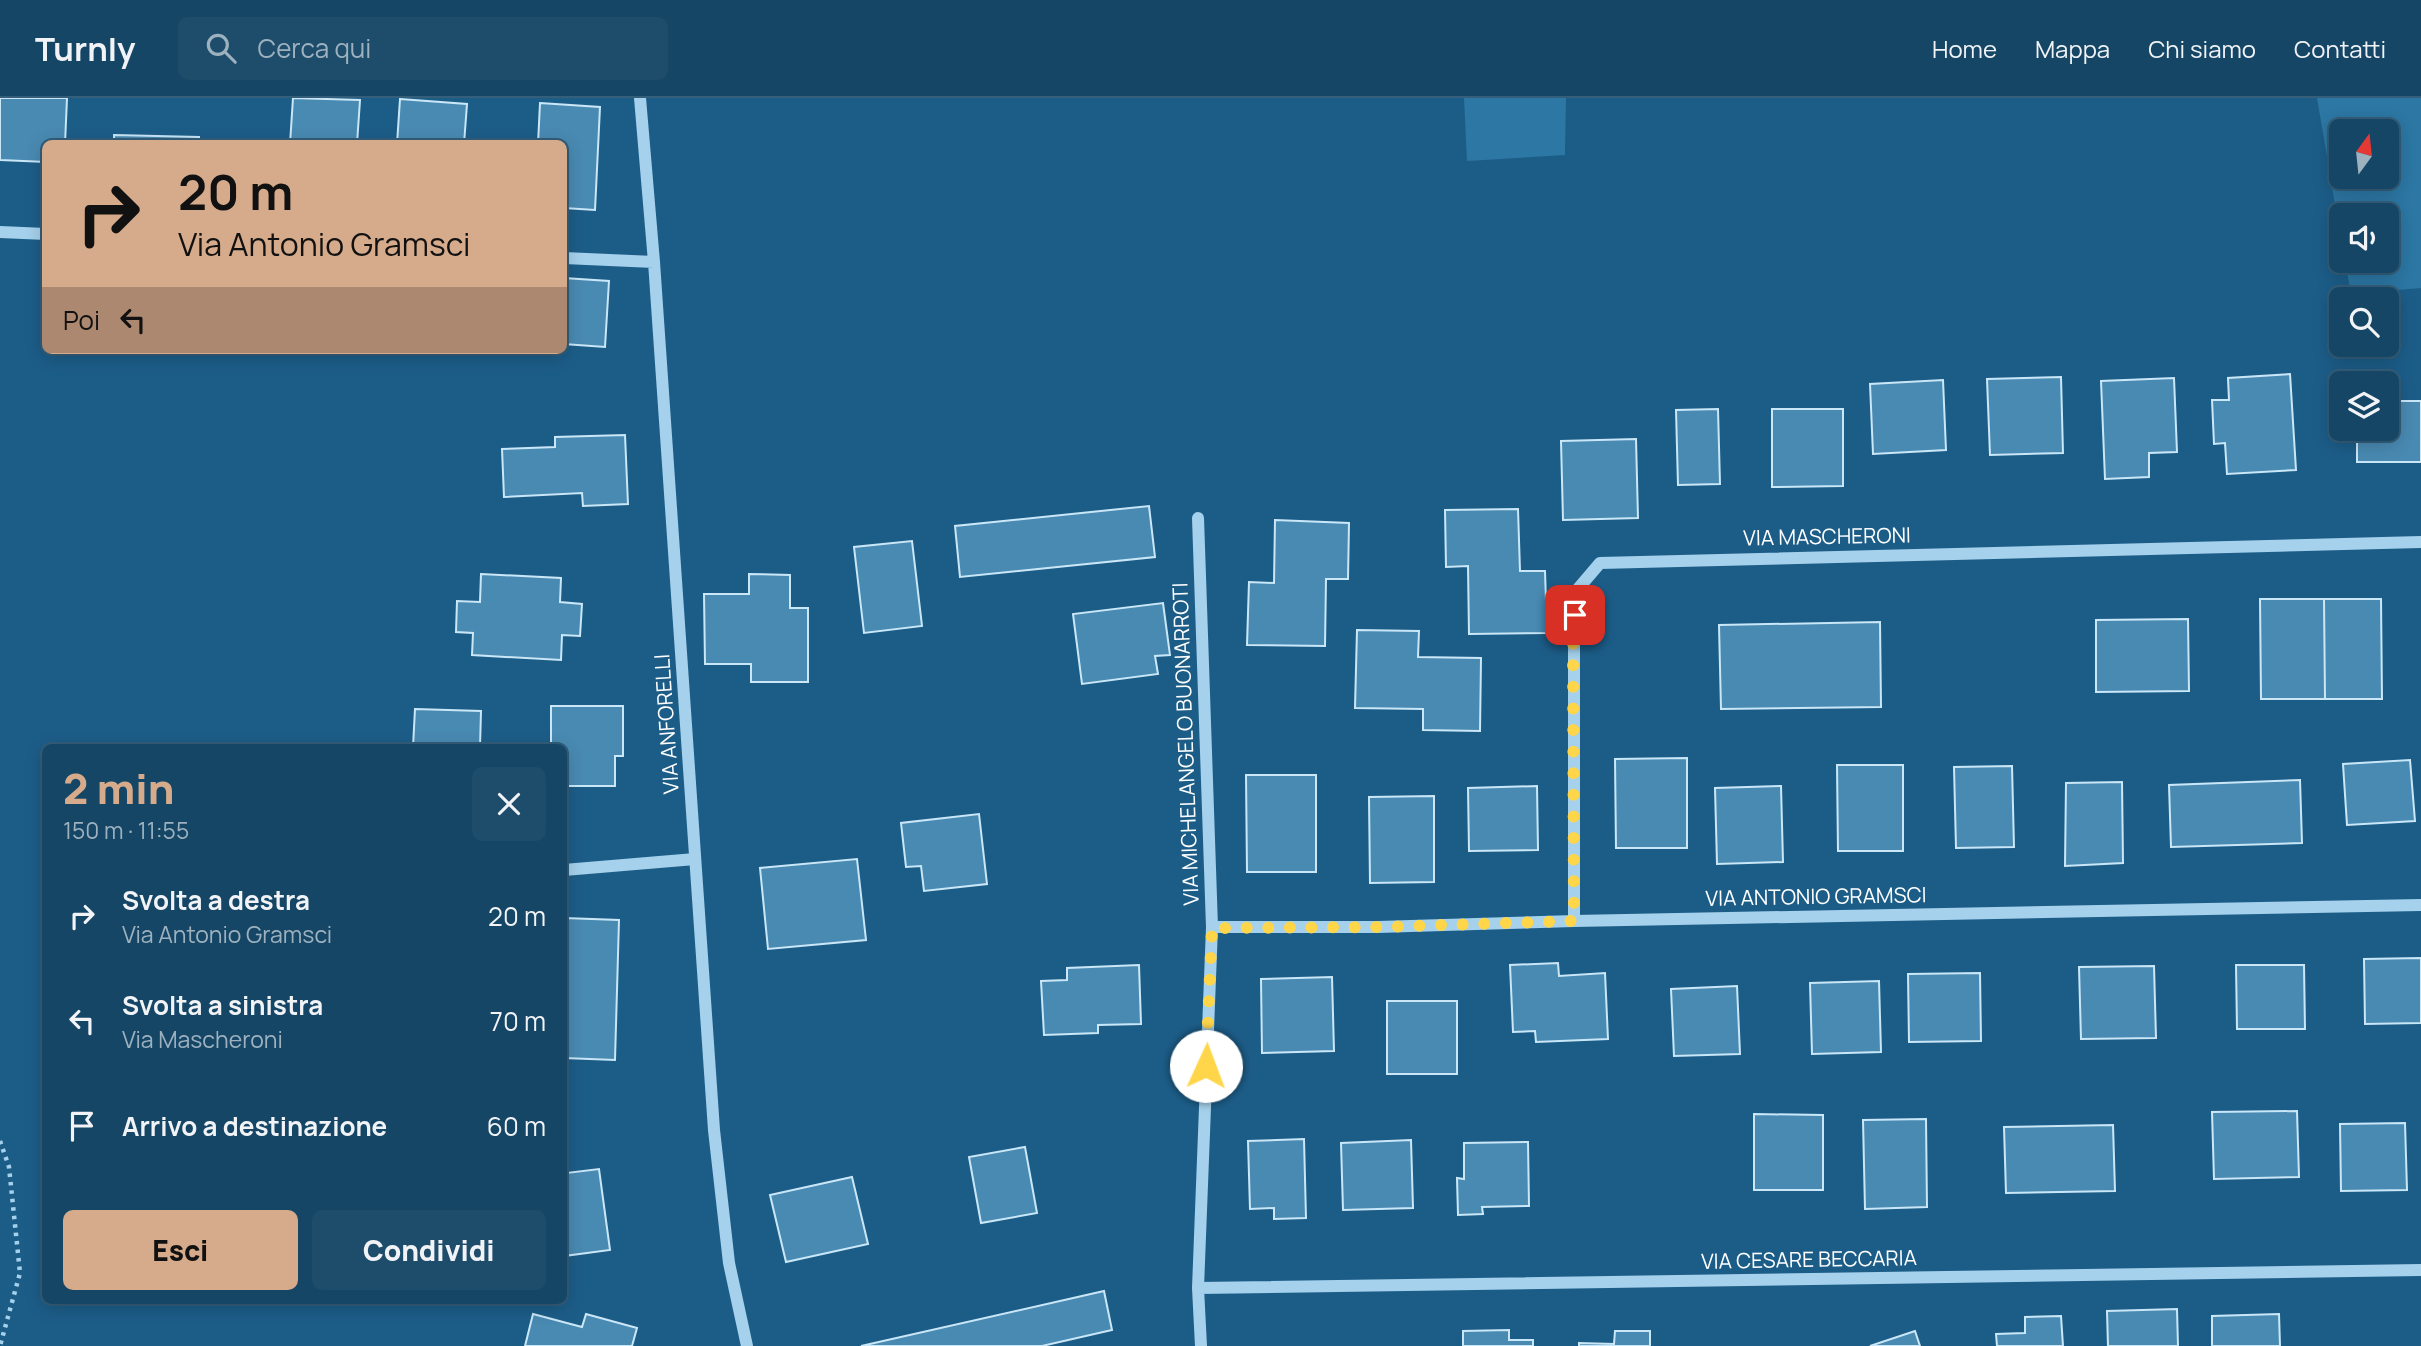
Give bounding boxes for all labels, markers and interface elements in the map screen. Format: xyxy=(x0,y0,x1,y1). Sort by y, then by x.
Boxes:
search box xyxy=(178,17,668,80)
text: Turnly xyxy=(35,26,136,71)
icon: search xyxy=(202,29,240,67)
text: Cerca qui xyxy=(258,30,371,66)
text: Home xyxy=(1932,32,1997,65)
text: Mappa xyxy=(2035,32,2110,65)
text: Chi siamo xyxy=(2148,32,2256,65)
text: Contatti xyxy=(2294,32,2386,65)
north arrow xyxy=(2329,119,2399,189)
map controls xyxy=(2329,119,2399,441)
text: 20 m xyxy=(178,158,293,225)
icon: right xyxy=(63,168,154,259)
button: sound xyxy=(2329,203,2399,273)
text: Via Antonio Gramsci xyxy=(178,222,470,266)
button: search xyxy=(2329,287,2399,357)
icon: left xyxy=(114,301,152,339)
text: Poi xyxy=(63,302,100,338)
button: layers xyxy=(2329,371,2399,441)
street label: VIA MASCHERONI xyxy=(1743,521,1911,551)
street label: VIA MICHELANGELO BUONARROTI xyxy=(1165,582,1205,906)
pin xyxy=(1545,585,1605,645)
icon: arrive xyxy=(1556,596,1594,634)
street label: VIA ANFORELLI xyxy=(647,653,685,795)
text: 2 min xyxy=(63,759,174,817)
button: close xyxy=(472,767,546,841)
text: 150 m · 11:55 xyxy=(63,814,189,846)
street label: VIA ANTONIO GRAMSCI xyxy=(1705,880,1927,912)
text: Svolta a destra xyxy=(122,882,310,918)
icon: right xyxy=(63,897,101,935)
text: 20 m xyxy=(488,898,546,934)
text: Via Antonio Gramsci xyxy=(122,918,332,950)
text: Svolta a sinistra xyxy=(122,987,323,1023)
icon: left xyxy=(63,1002,101,1040)
text: 70 m xyxy=(490,1003,546,1039)
text: Via Mascheroni xyxy=(122,1023,283,1055)
position arrow xyxy=(1169,1029,1243,1103)
icon: arrive xyxy=(63,1107,101,1145)
text: Arrivo a destinazione xyxy=(122,1108,387,1144)
text: 60 m xyxy=(487,1108,546,1144)
button: Esci xyxy=(63,1210,298,1290)
button: Condividi xyxy=(312,1210,546,1290)
street label: VIA CESARE BECCARIA xyxy=(1701,1243,1917,1275)

